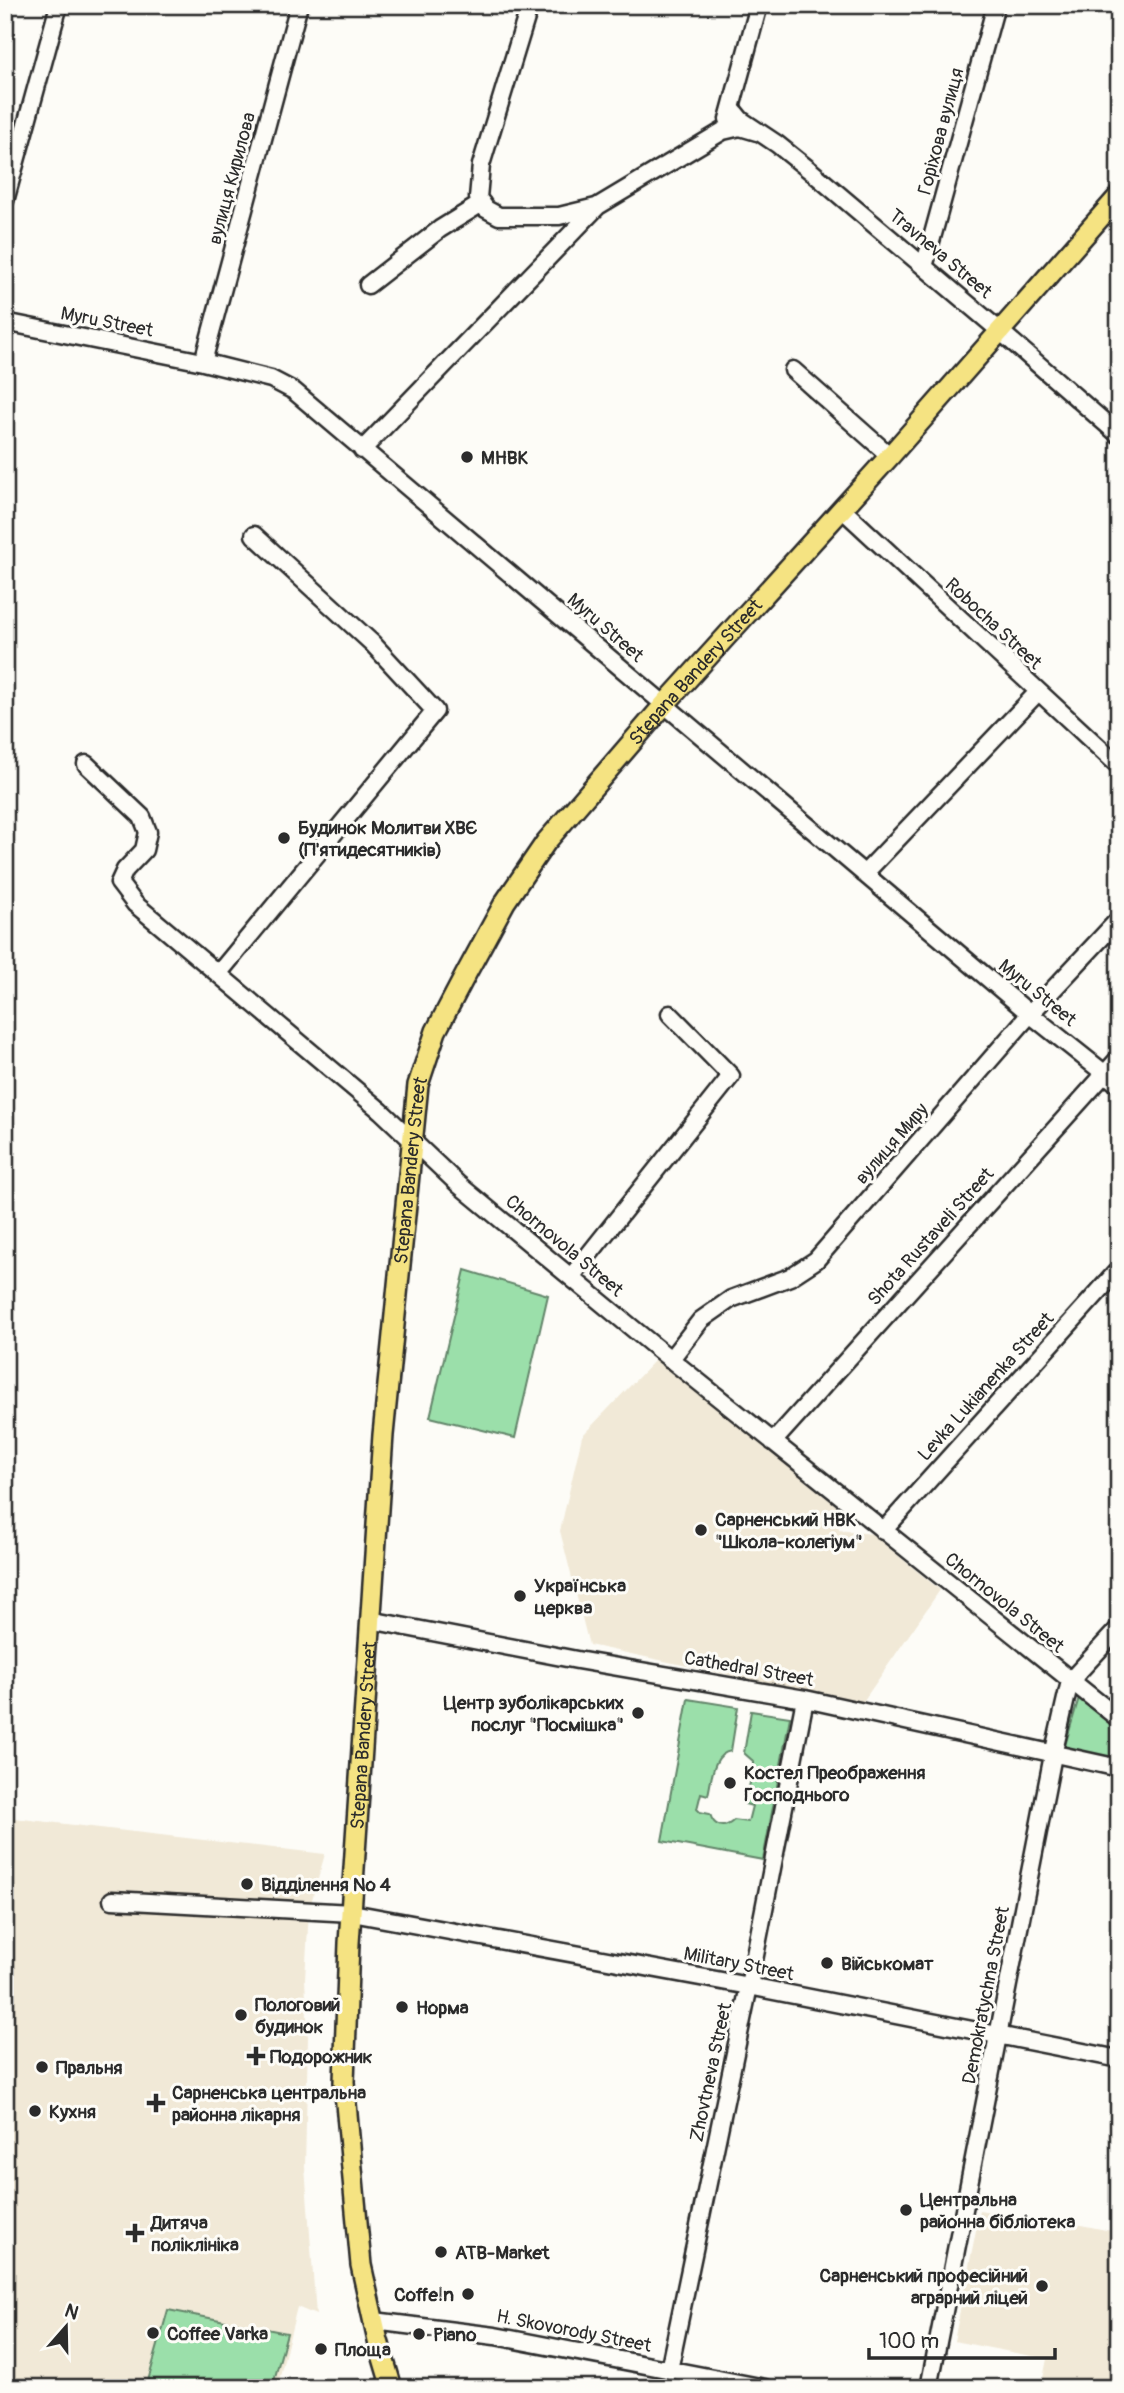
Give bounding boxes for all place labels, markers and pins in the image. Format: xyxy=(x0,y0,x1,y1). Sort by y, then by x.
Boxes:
place label: МНВК xyxy=(481,446,528,470)
marker: МНВК xyxy=(459,449,475,465)
place label: Будинок Молитви ХВЄ (П'ятидесятників) xyxy=(298,816,478,862)
marker: Будинок Молитви ХВЄ (П'ятидесятників) xyxy=(276,830,292,846)
place label: Сарненський НВК "Школа-колегіум" xyxy=(715,1508,863,1554)
marker: Сарненський НВК "Школа-колегіум" xyxy=(693,1522,709,1538)
place label: Українська церква xyxy=(534,1574,626,1620)
marker: Українська церква xyxy=(512,1588,528,1604)
place label: Центр зуболікарських послуг "Посмішка" xyxy=(444,1691,624,1737)
marker: Центр зуболікарських послуг "Посмішка" xyxy=(630,1705,646,1721)
place label: Костел Преображення Господнього xyxy=(744,1761,926,1807)
marker: Костел Преображення Господнього xyxy=(722,1775,738,1791)
place label: Відділення № 4 xyxy=(261,1873,391,1897)
marker: Відділення № 4 xyxy=(239,1876,255,1892)
place label: Військомат xyxy=(841,1952,934,1976)
marker: Військомат xyxy=(819,1955,835,1971)
place label: Пологовий будинок xyxy=(255,1993,340,2039)
place label: Норма xyxy=(416,1996,469,2020)
marker: Норма xyxy=(394,1999,410,2015)
marker: Пологовий будинок xyxy=(233,2007,249,2023)
place label: Подорожник xyxy=(270,2045,372,2069)
marker: Подорожник xyxy=(248,2048,264,2064)
place label: Пральня xyxy=(56,2056,122,2080)
marker: Пральня xyxy=(34,2059,50,2075)
place label: Сарненська центральна районна лікарня xyxy=(172,2081,366,2127)
marker: Сарненська центральна районна лікарня xyxy=(146,2093,166,2113)
place label: Кухня xyxy=(49,2100,96,2124)
marker: Кухня xyxy=(27,2103,43,2119)
place label: Центральна районна бібліотека xyxy=(920,2188,1076,2234)
marker: Центральна районна бібліотека xyxy=(898,2202,914,2218)
place label: Дитяча поліклініка xyxy=(150,2211,239,2257)
marker: Дитяча поліклініка xyxy=(125,2223,145,2243)
place label: ATB-Market xyxy=(455,2241,551,2265)
marker: ATB-Market xyxy=(433,2244,449,2260)
place label: Сарненський професійний аграрний ліцей xyxy=(819,2264,1028,2310)
marker: Сарненський професійний аграрний ліцей xyxy=(1034,2278,1050,2294)
place label: Coffe!n xyxy=(394,2283,454,2307)
marker: Coffe!n xyxy=(460,2286,476,2302)
place label: Coffee Varka xyxy=(167,2322,268,2346)
place label: Piano xyxy=(433,2323,477,2347)
marker: Coffee Varka xyxy=(145,2325,161,2341)
marker: Piano xyxy=(411,2326,427,2342)
place label: Площа xyxy=(335,2338,391,2362)
marker: Площа xyxy=(313,2341,329,2357)

